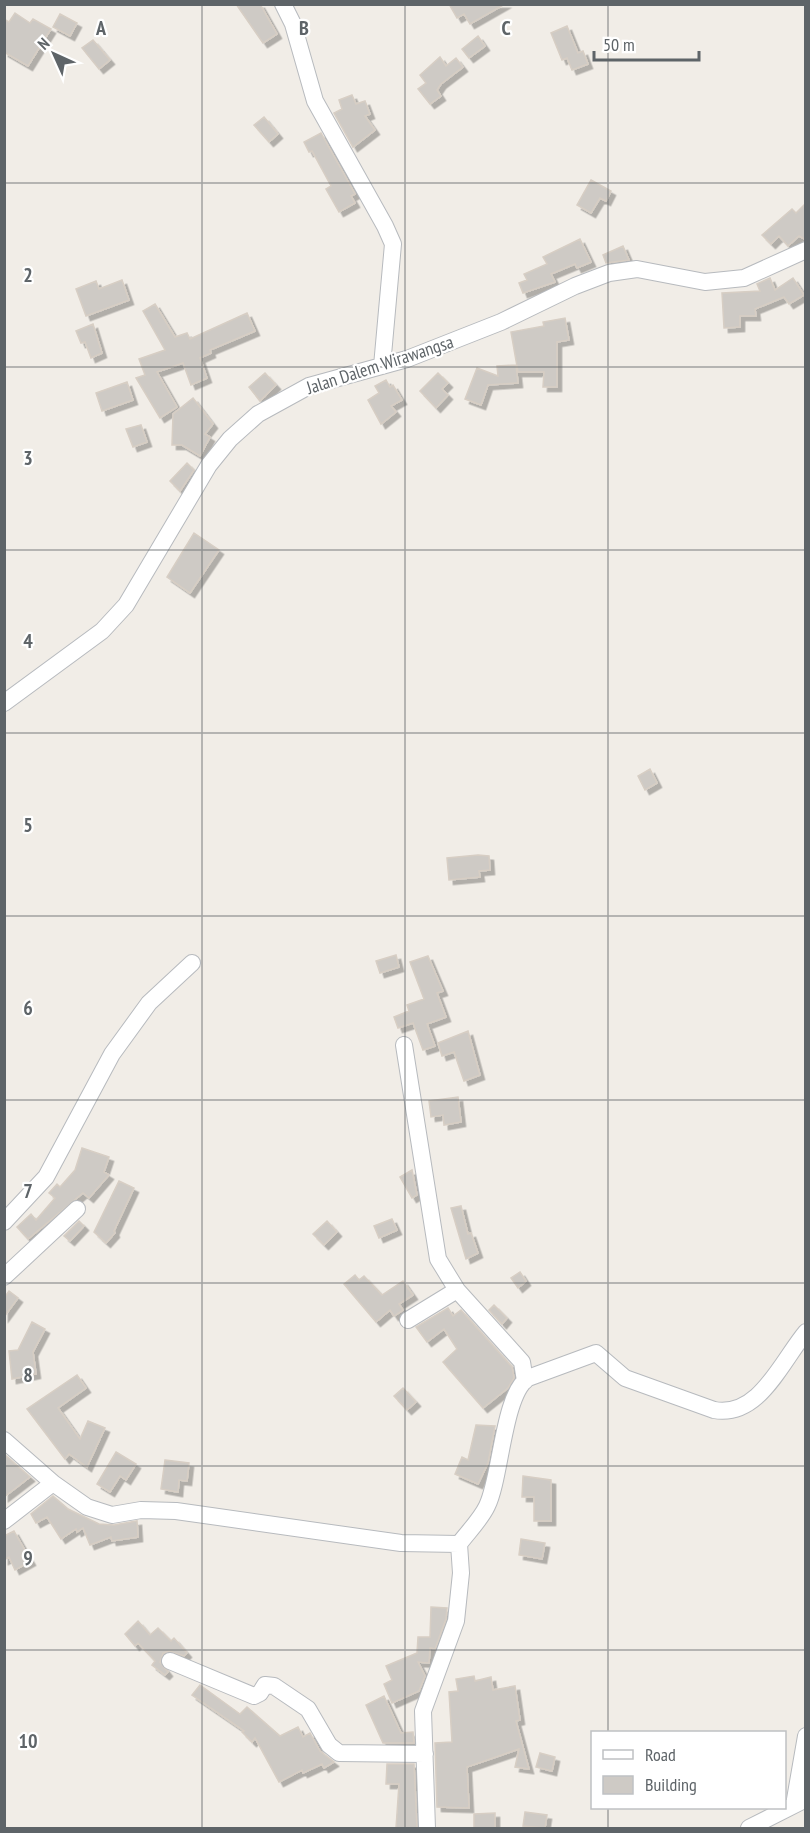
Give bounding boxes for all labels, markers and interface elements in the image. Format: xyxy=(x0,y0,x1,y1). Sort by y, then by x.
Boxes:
text: A xyxy=(95,15,107,41)
text: B xyxy=(299,15,309,41)
text: C xyxy=(501,15,511,41)
north arrow xyxy=(24,24,84,84)
scale bar xyxy=(594,24,699,62)
text: N xyxy=(33,33,54,54)
text: 50 m xyxy=(603,33,635,56)
text: 2 xyxy=(23,262,33,288)
street label: Jalan Dalem Wirawangsa xyxy=(303,330,456,399)
text: 3 xyxy=(23,445,33,471)
text: 4 xyxy=(23,628,33,654)
text: 5 xyxy=(23,812,33,838)
text: 6 xyxy=(23,995,33,1021)
text: 7 xyxy=(23,1178,33,1204)
text: 8 xyxy=(23,1362,33,1388)
text: 9 xyxy=(23,1545,33,1571)
text: 10 xyxy=(18,1728,38,1754)
legend xyxy=(591,1731,786,1809)
text: Road xyxy=(645,1743,676,1766)
text: Building xyxy=(645,1773,697,1796)

